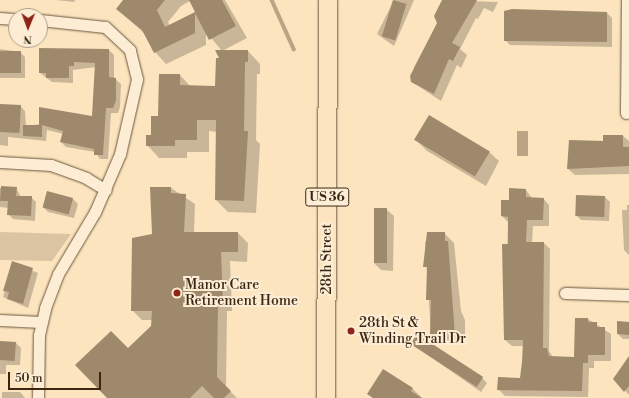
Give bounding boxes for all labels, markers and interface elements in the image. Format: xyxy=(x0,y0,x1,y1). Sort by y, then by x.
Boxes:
north arrow xyxy=(8,8,48,48)
text: N xyxy=(23,32,32,46)
road number: US 36 xyxy=(305,186,349,208)
street label: 28th Street xyxy=(319,224,335,294)
place label: Manor Care Retirement Home xyxy=(185,277,298,310)
marker: Manor Care Retirement Home xyxy=(172,288,182,298)
place label: 28th St & Winding Trail Dr xyxy=(359,315,466,348)
marker: 28th St & Winding Trail Dr xyxy=(346,326,356,336)
scale bar xyxy=(10,364,103,390)
text: 50 m xyxy=(15,371,43,386)

